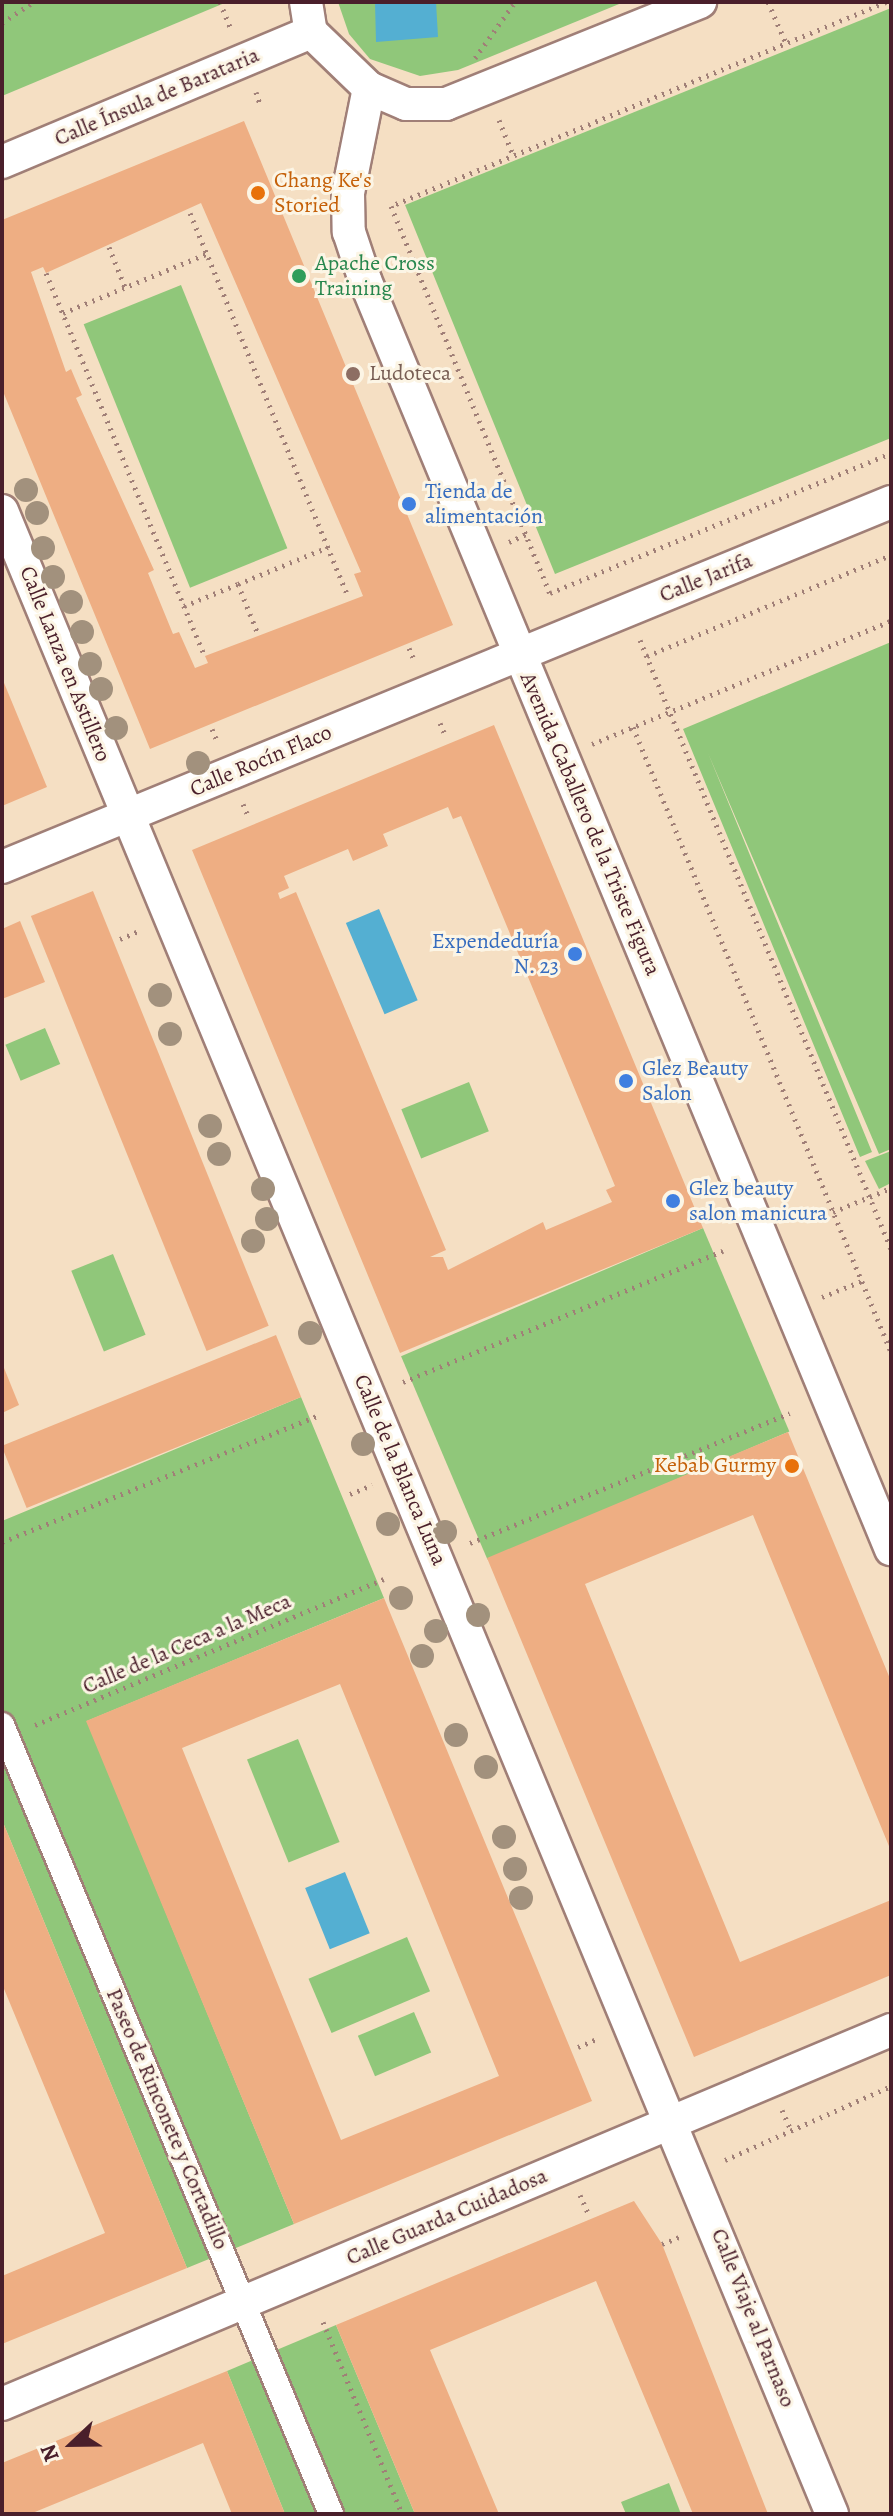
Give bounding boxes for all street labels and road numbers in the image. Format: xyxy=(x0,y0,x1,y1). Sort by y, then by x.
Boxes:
street label: Calle Ínsula de Barataria xyxy=(51,42,263,152)
street label: Calle Jarifa xyxy=(656,547,756,609)
street label: Calle Lanza en Astillero xyxy=(14,562,116,766)
street label: Avenida Caballero de la Triste Figura xyxy=(514,668,666,980)
street label: Calle Rocín Flaco xyxy=(186,719,336,803)
street label: Calle de la Blanca Luna xyxy=(348,1371,452,1569)
street label: Calle de la Ceca a la Meca xyxy=(79,1588,295,1700)
street label: Paseo de Rinconete y Cortadillo xyxy=(100,1985,234,2253)
street label: Calle Guarda Cuidadosa xyxy=(343,2163,551,2271)
street label: Calle Viaje al Parnaso xyxy=(705,2225,801,2411)

